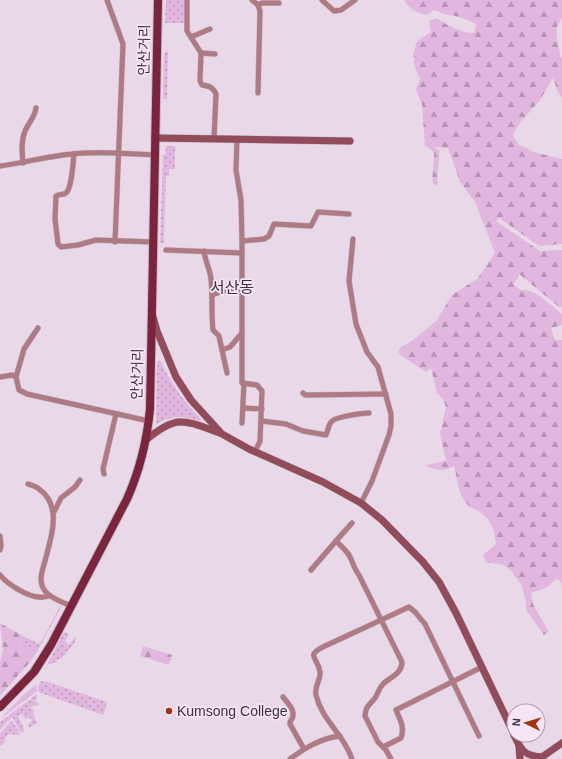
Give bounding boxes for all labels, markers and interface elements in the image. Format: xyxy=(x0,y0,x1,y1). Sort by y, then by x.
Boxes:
street label: 안산거리 xyxy=(136,24,152,76)
district label: 서산동 xyxy=(210,279,254,296)
street label: 안산거리 xyxy=(129,348,145,400)
place label: Kumsong College xyxy=(177,703,288,719)
north arrow xyxy=(506,703,546,743)
marker: Kumsong College xyxy=(164,706,174,716)
text: N xyxy=(510,718,522,727)

